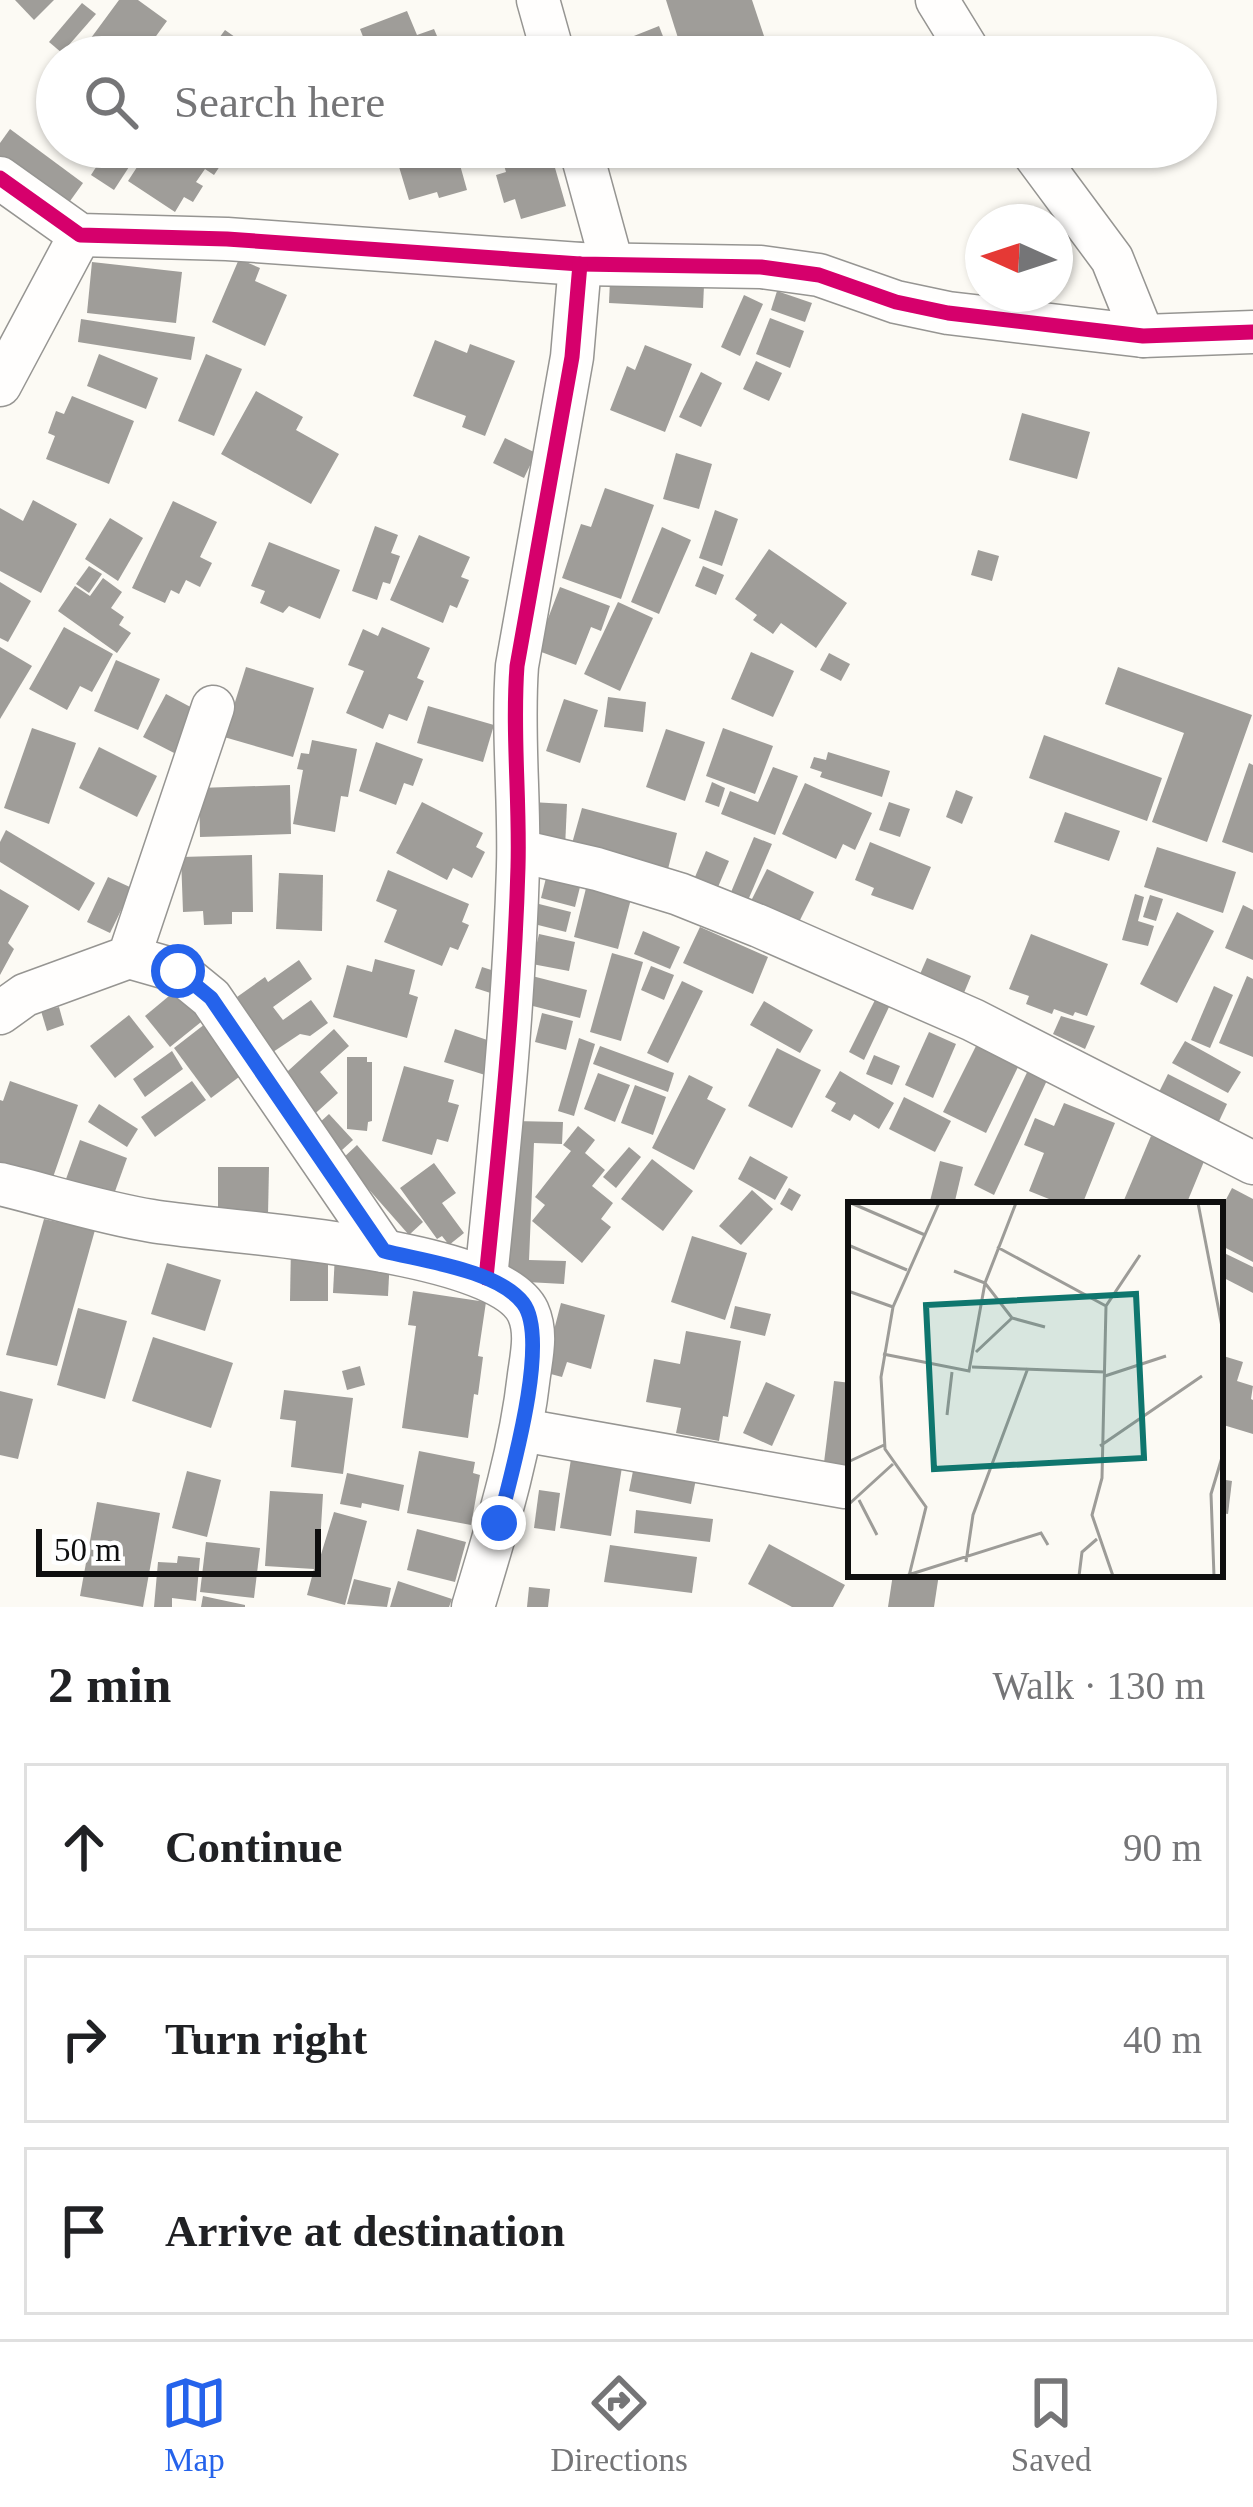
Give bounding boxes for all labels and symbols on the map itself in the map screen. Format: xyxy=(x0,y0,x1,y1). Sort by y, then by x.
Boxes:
north arrow xyxy=(965,204,1073,312)
route start xyxy=(151,944,205,998)
inset map xyxy=(848,1202,1223,1577)
route end xyxy=(472,1496,526,1550)
scale bar xyxy=(36,1523,321,1576)

